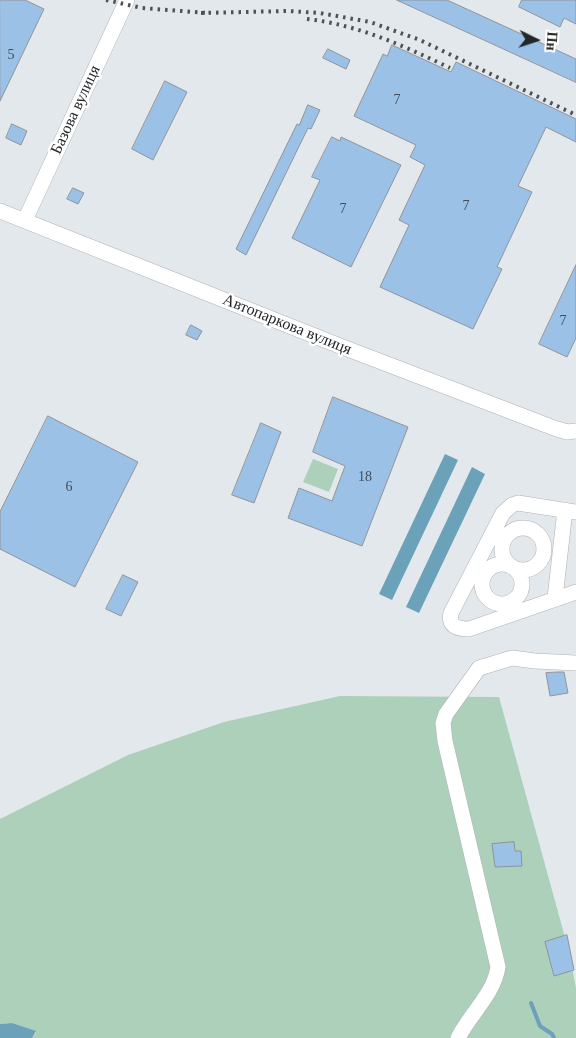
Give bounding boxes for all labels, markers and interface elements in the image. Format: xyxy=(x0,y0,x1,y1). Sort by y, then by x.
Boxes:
north arrow xyxy=(511,15,561,65)
text: Пн xyxy=(543,31,560,51)
house number: 5 xyxy=(8,47,15,63)
street label: Базова вулиця xyxy=(47,63,105,157)
house number: 7 xyxy=(394,92,401,108)
house number: 7 xyxy=(462,198,470,214)
house number: 7 xyxy=(339,201,346,217)
street label: Автопаркова вулиця xyxy=(220,290,354,360)
house number: 7 xyxy=(560,313,566,329)
house number: 18 xyxy=(358,469,372,485)
house number: 6 xyxy=(66,479,72,495)

